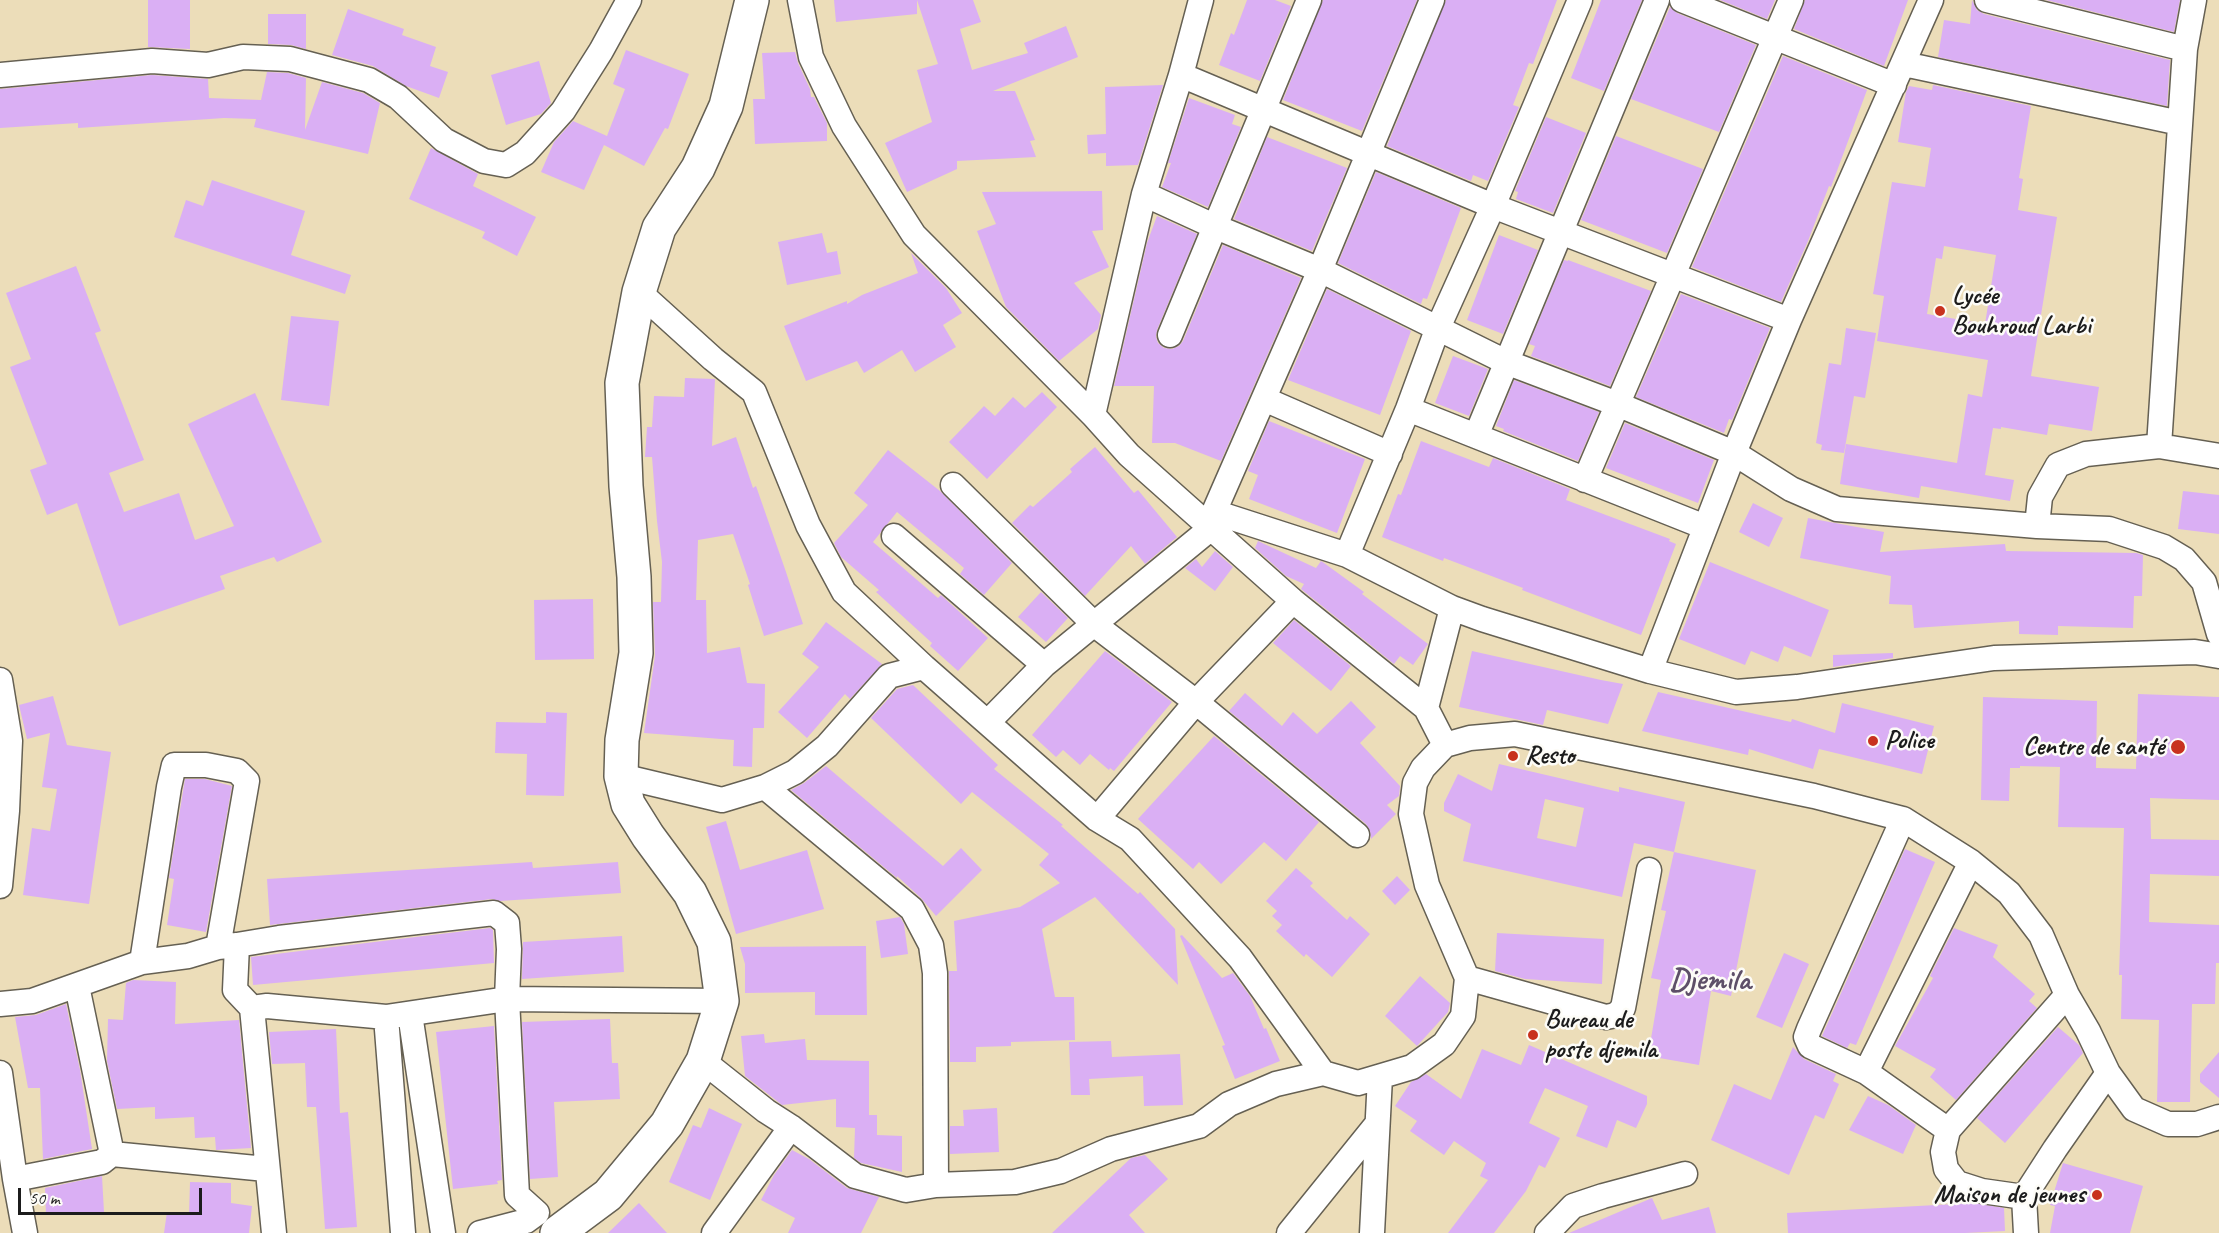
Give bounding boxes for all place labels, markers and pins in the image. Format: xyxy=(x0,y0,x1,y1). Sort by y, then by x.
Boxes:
place label: Lycée Bouhroud Larbi xyxy=(1952,280,2091,342)
marker: Lycée Bouhroud Larbi xyxy=(1933,304,1947,318)
place label: Police xyxy=(1885,725,1934,757)
place label: Centre de santé xyxy=(2023,731,2164,763)
marker: Police xyxy=(1866,734,1880,748)
marker: Centre de santé xyxy=(2169,738,2187,756)
place label: Resto xyxy=(1525,740,1575,772)
marker: Resto xyxy=(1506,749,1520,763)
place label: Bureau de poste djemila xyxy=(1545,1004,1657,1066)
marker: Bureau de poste djemila xyxy=(1526,1028,1540,1042)
place label: Maison de jeunes xyxy=(1934,1179,2085,1211)
marker: Maison de jeunes xyxy=(2090,1188,2104,1202)

